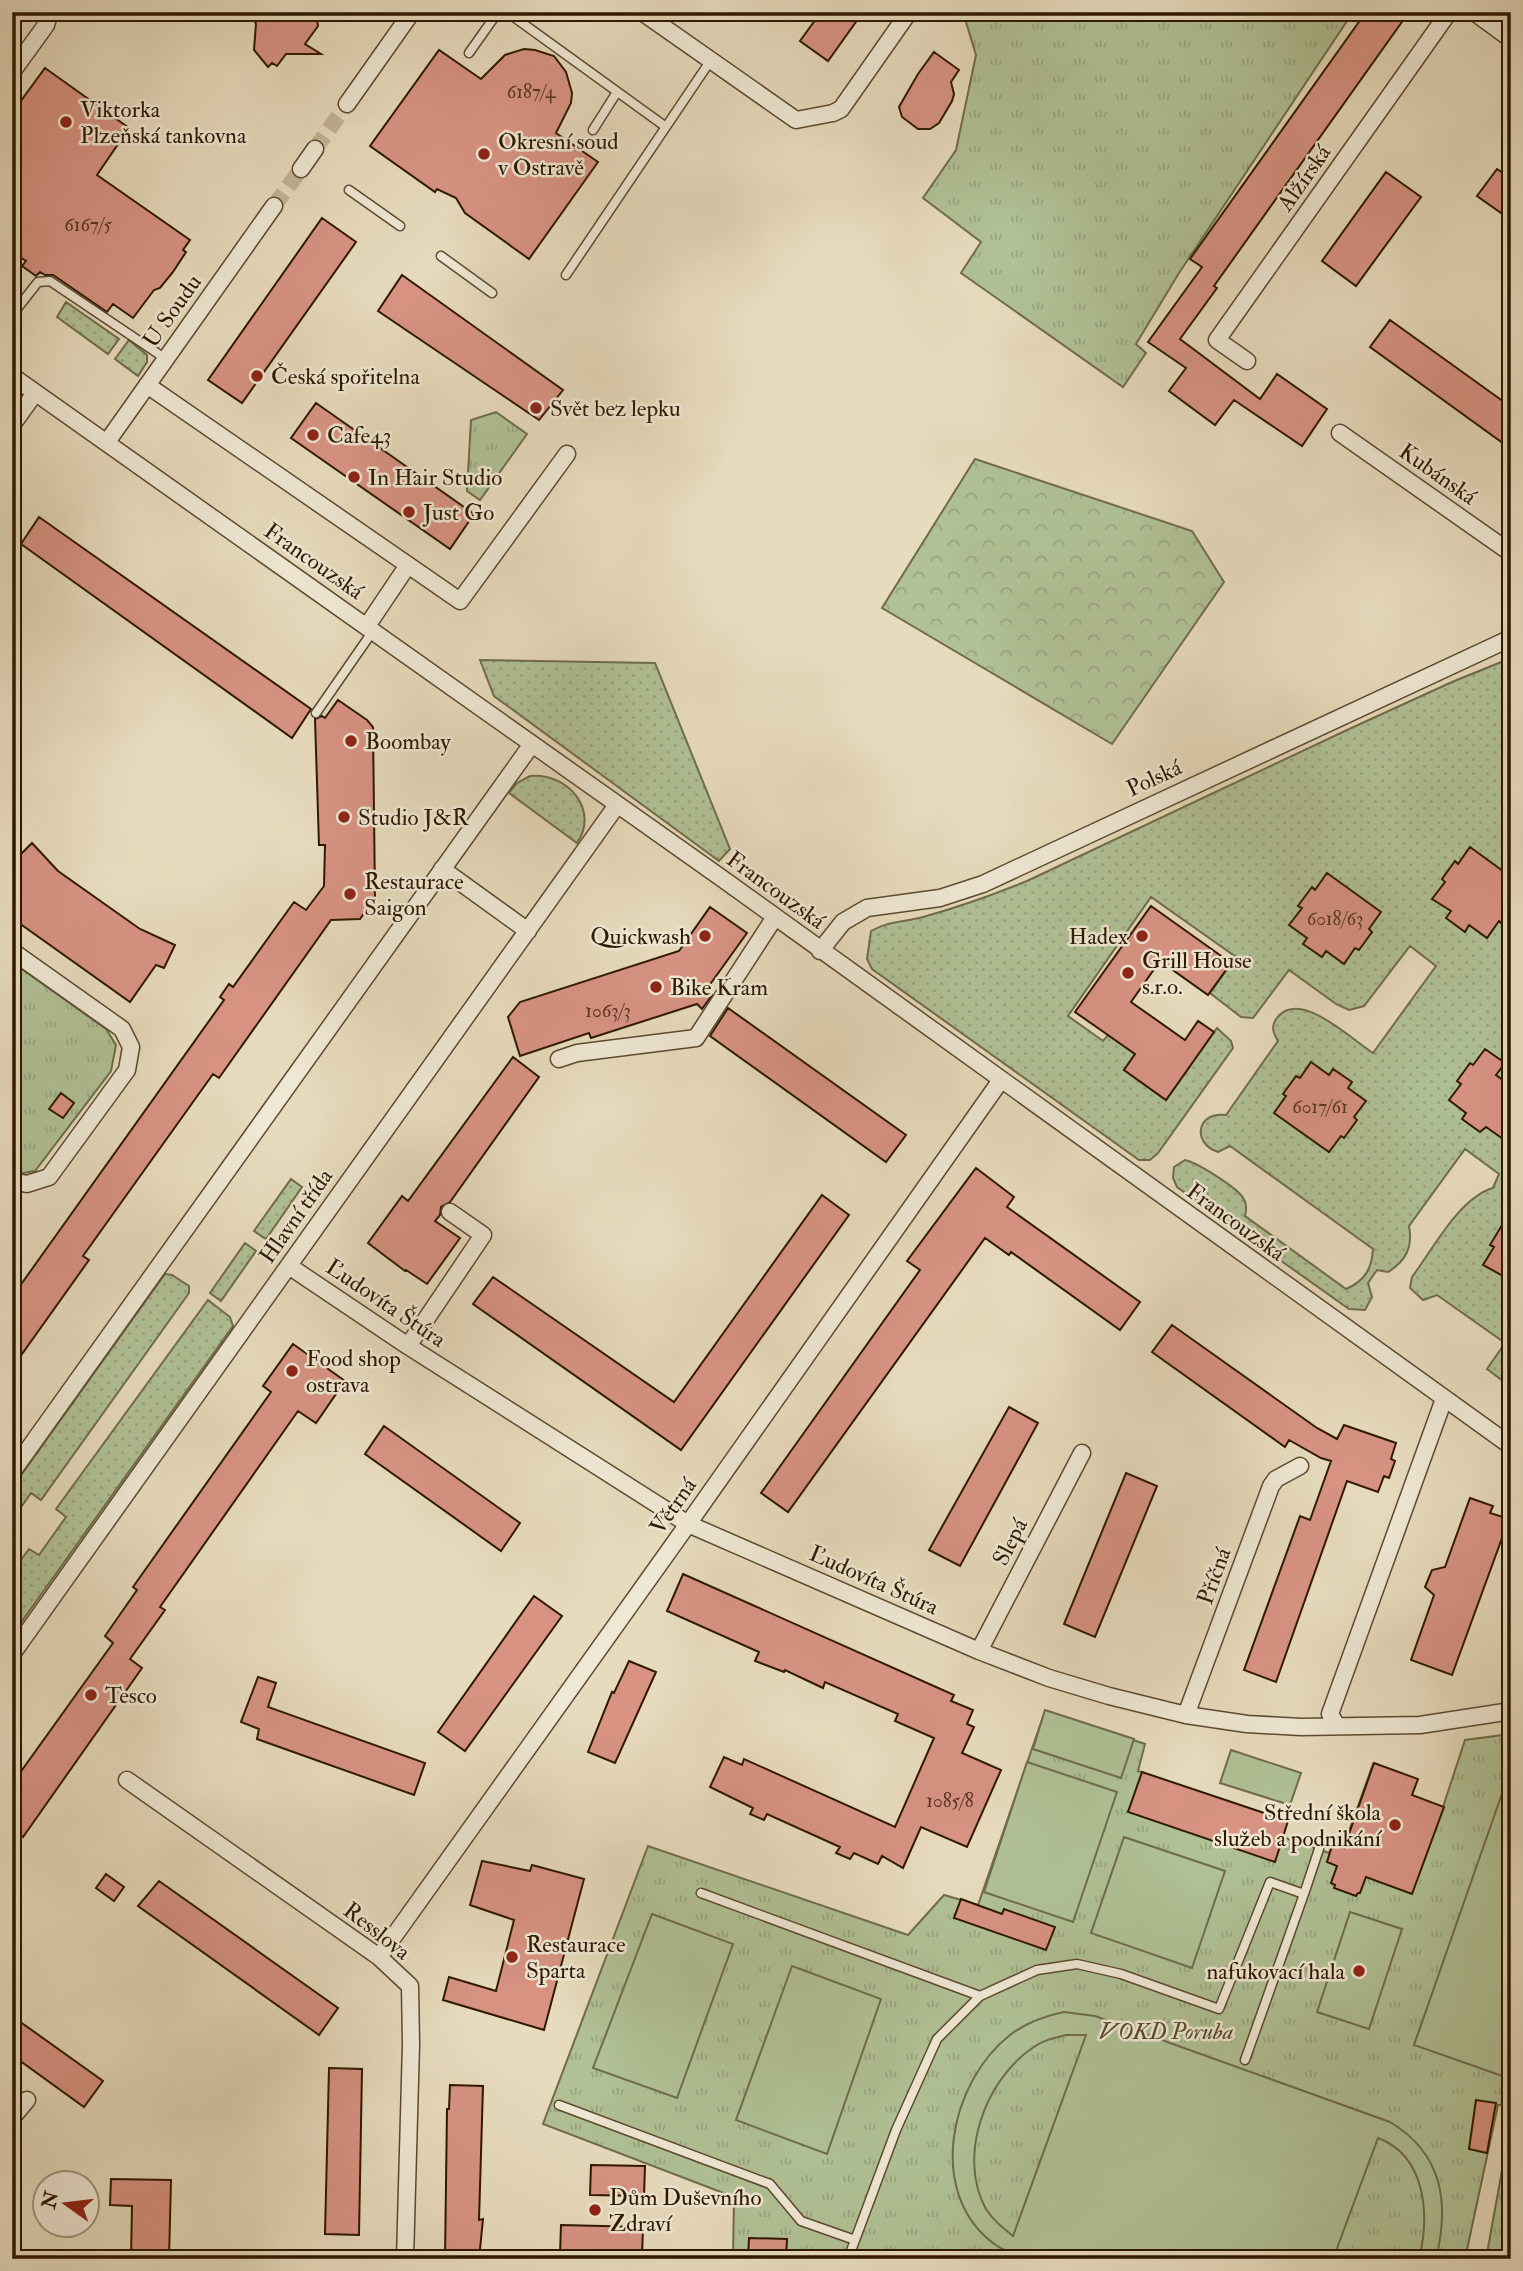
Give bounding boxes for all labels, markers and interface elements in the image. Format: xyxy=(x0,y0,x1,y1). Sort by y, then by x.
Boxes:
house number: 6187/4 xyxy=(507,80,556,104)
place label: Viktorka Plzeňská tankovna xyxy=(80,95,247,150)
marker: Viktorka Plzeňská tankovna xyxy=(58,114,74,130)
place label: Okresní soud v Ostravě xyxy=(497,127,619,182)
street label: Alžírská xyxy=(1270,139,1338,218)
marker: Okresní soud v Ostravě xyxy=(476,146,492,162)
house number: 6167/5 xyxy=(64,213,112,237)
street label: U Soudu xyxy=(136,269,208,353)
place label: Česká spořitelna xyxy=(271,362,420,392)
marker: Česká spořitelna xyxy=(249,368,265,384)
place label: Svět bez lepku xyxy=(550,394,681,424)
marker: Svět bez lepku xyxy=(528,400,544,416)
place label: Cafe43 xyxy=(327,421,391,450)
marker: Cafe43 xyxy=(305,427,321,443)
street label: Kubánská xyxy=(1394,437,1483,511)
place label: In Hair Studio xyxy=(368,463,502,492)
marker: In Hair Studio xyxy=(346,469,362,485)
place label: Just Go xyxy=(422,498,494,527)
marker: Just Go xyxy=(401,504,417,520)
street label: Francouzská xyxy=(259,516,370,606)
place label: Boombay xyxy=(365,727,451,756)
marker: Boombay xyxy=(343,733,359,749)
street label: Polská xyxy=(1122,752,1187,803)
place label: Studio J&R xyxy=(358,803,469,832)
marker: Studio J&R xyxy=(336,809,352,825)
street label: Francouzská xyxy=(721,844,832,936)
place label: Restaurace Saigon xyxy=(364,867,464,922)
marker: Restaurace Saigon xyxy=(342,886,358,902)
house number: 6018/63 xyxy=(1307,907,1363,931)
place label: Quickwash xyxy=(590,922,691,951)
place label: Hadex xyxy=(1069,922,1128,951)
marker: Quickwash xyxy=(697,928,713,944)
marker: Hadex xyxy=(1134,928,1150,944)
place label: Grill House s.r.o. xyxy=(1142,946,1252,1001)
marker: Grill House s.r.o. xyxy=(1120,965,1136,981)
place label: Bike Kram xyxy=(670,973,768,1002)
marker: Bike Kram xyxy=(648,979,664,995)
house number: 1063/3 xyxy=(585,999,631,1023)
house number: 6017/61 xyxy=(1292,1095,1348,1119)
street label: Hlavní třída xyxy=(253,1162,340,1269)
street label: Francouzská xyxy=(1181,1176,1292,1268)
street label: Ľudovíta Štúra xyxy=(320,1252,452,1354)
place label: Food shop ostrava xyxy=(306,1344,401,1399)
marker: Food shop ostrava xyxy=(284,1363,300,1379)
street label: Větrná xyxy=(643,1472,703,1540)
street label: Slepá xyxy=(986,1513,1035,1571)
street label: Ľudovíta Štúra xyxy=(805,1539,944,1622)
street label: Příčná xyxy=(1190,1543,1238,1609)
place label: Tesco xyxy=(105,1681,157,1710)
marker: Tesco xyxy=(83,1687,99,1703)
house number: 1085/8 xyxy=(926,1789,974,1813)
place label: Střední škola služeb a podnikání xyxy=(1214,1798,1383,1854)
marker: Střední škola služeb a podnikání xyxy=(1387,1817,1403,1833)
street label: Resslova xyxy=(338,1896,417,1967)
place label: Restaurace Sparta xyxy=(526,1930,626,1986)
marker: Restaurace Sparta xyxy=(504,1949,520,1965)
place label: nafukovací hala xyxy=(1206,1957,1346,1986)
marker: nafukovací hala xyxy=(1351,1963,1367,1979)
park label: VOKD Poruba xyxy=(1099,2017,1234,2046)
north arrow xyxy=(32,2170,102,2240)
place label: Dům Duševního Zdraví xyxy=(609,2183,761,2238)
text: N xyxy=(37,2188,64,2212)
marker: Dům Duševního Zdraví xyxy=(587,2202,603,2218)

